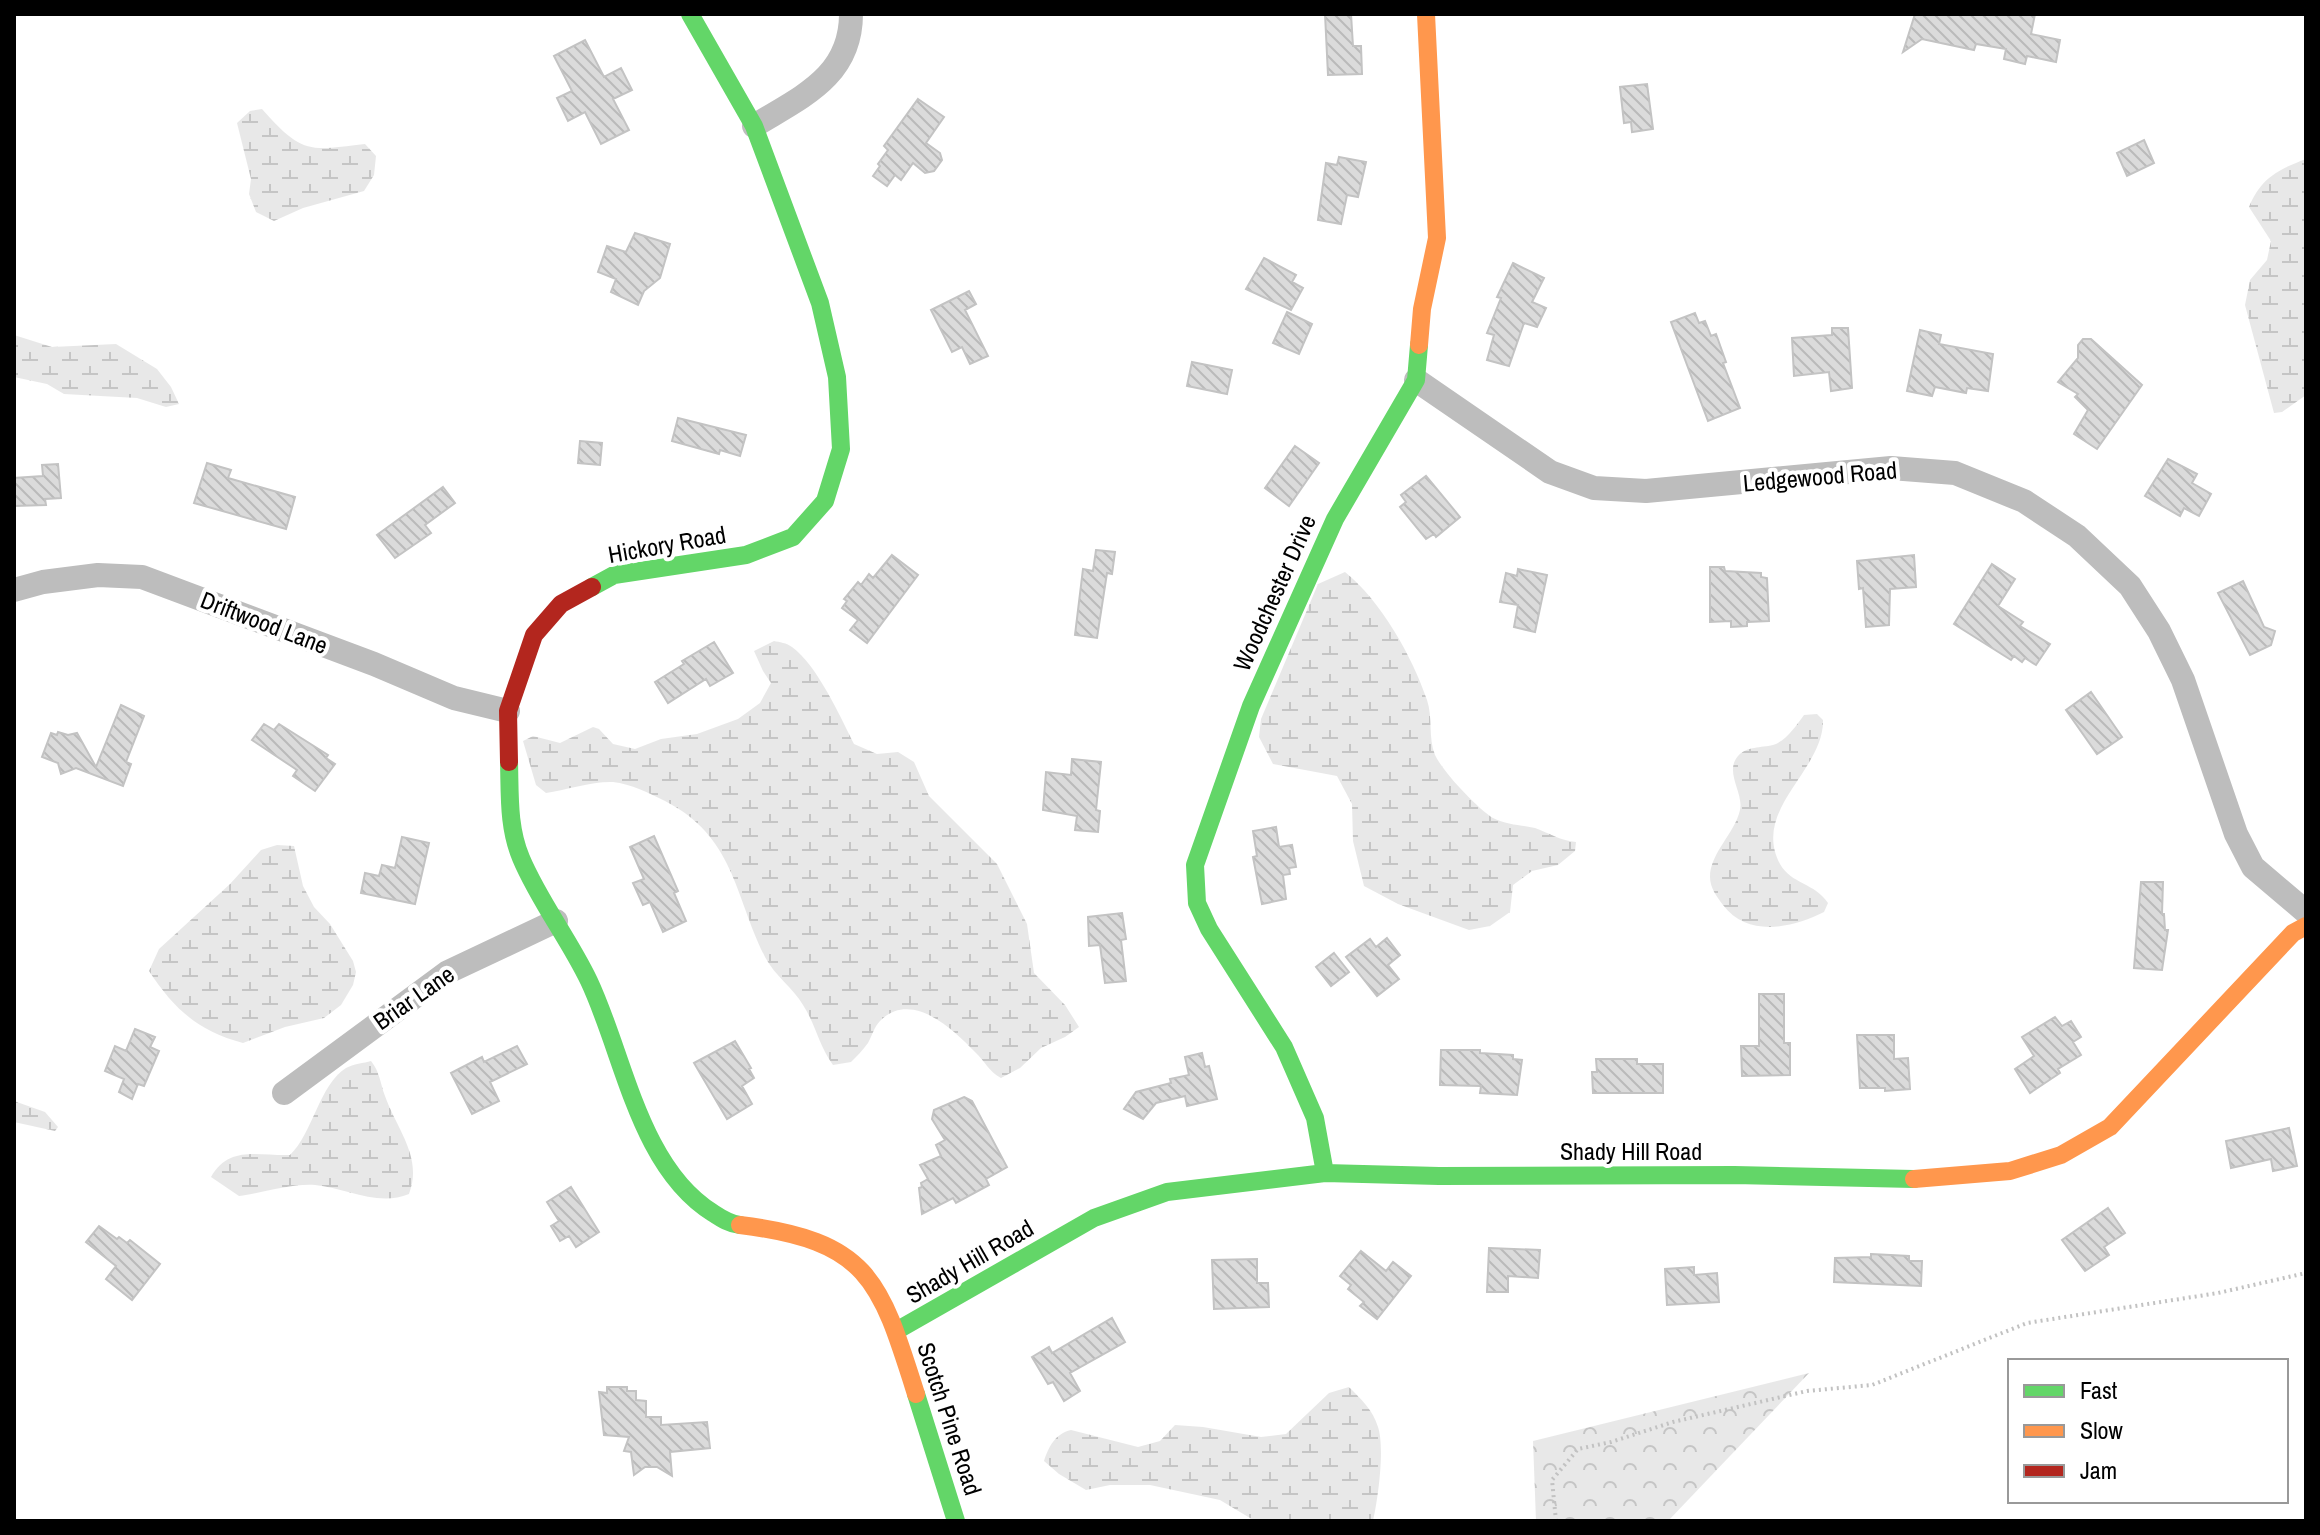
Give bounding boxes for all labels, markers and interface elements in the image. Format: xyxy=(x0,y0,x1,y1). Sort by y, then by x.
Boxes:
street label: Ledgewood Road xyxy=(1742,453,1898,499)
street label: Woodchester Drive xyxy=(1225,509,1323,676)
street label: Hickory Road xyxy=(605,518,728,570)
street label: Driftwood Lane xyxy=(196,583,332,661)
street label: Briar Lane xyxy=(367,958,460,1037)
street label: Shady Hill Road xyxy=(1560,1135,1702,1167)
street label: Shady Hill Road xyxy=(900,1212,1039,1311)
street label: Scotch Pine Road xyxy=(910,1338,990,1499)
legend xyxy=(2008,1359,2288,1503)
text: Fast xyxy=(2080,1374,2118,1406)
text: Slow xyxy=(2080,1414,2123,1446)
text: Jam xyxy=(2080,1454,2117,1486)

